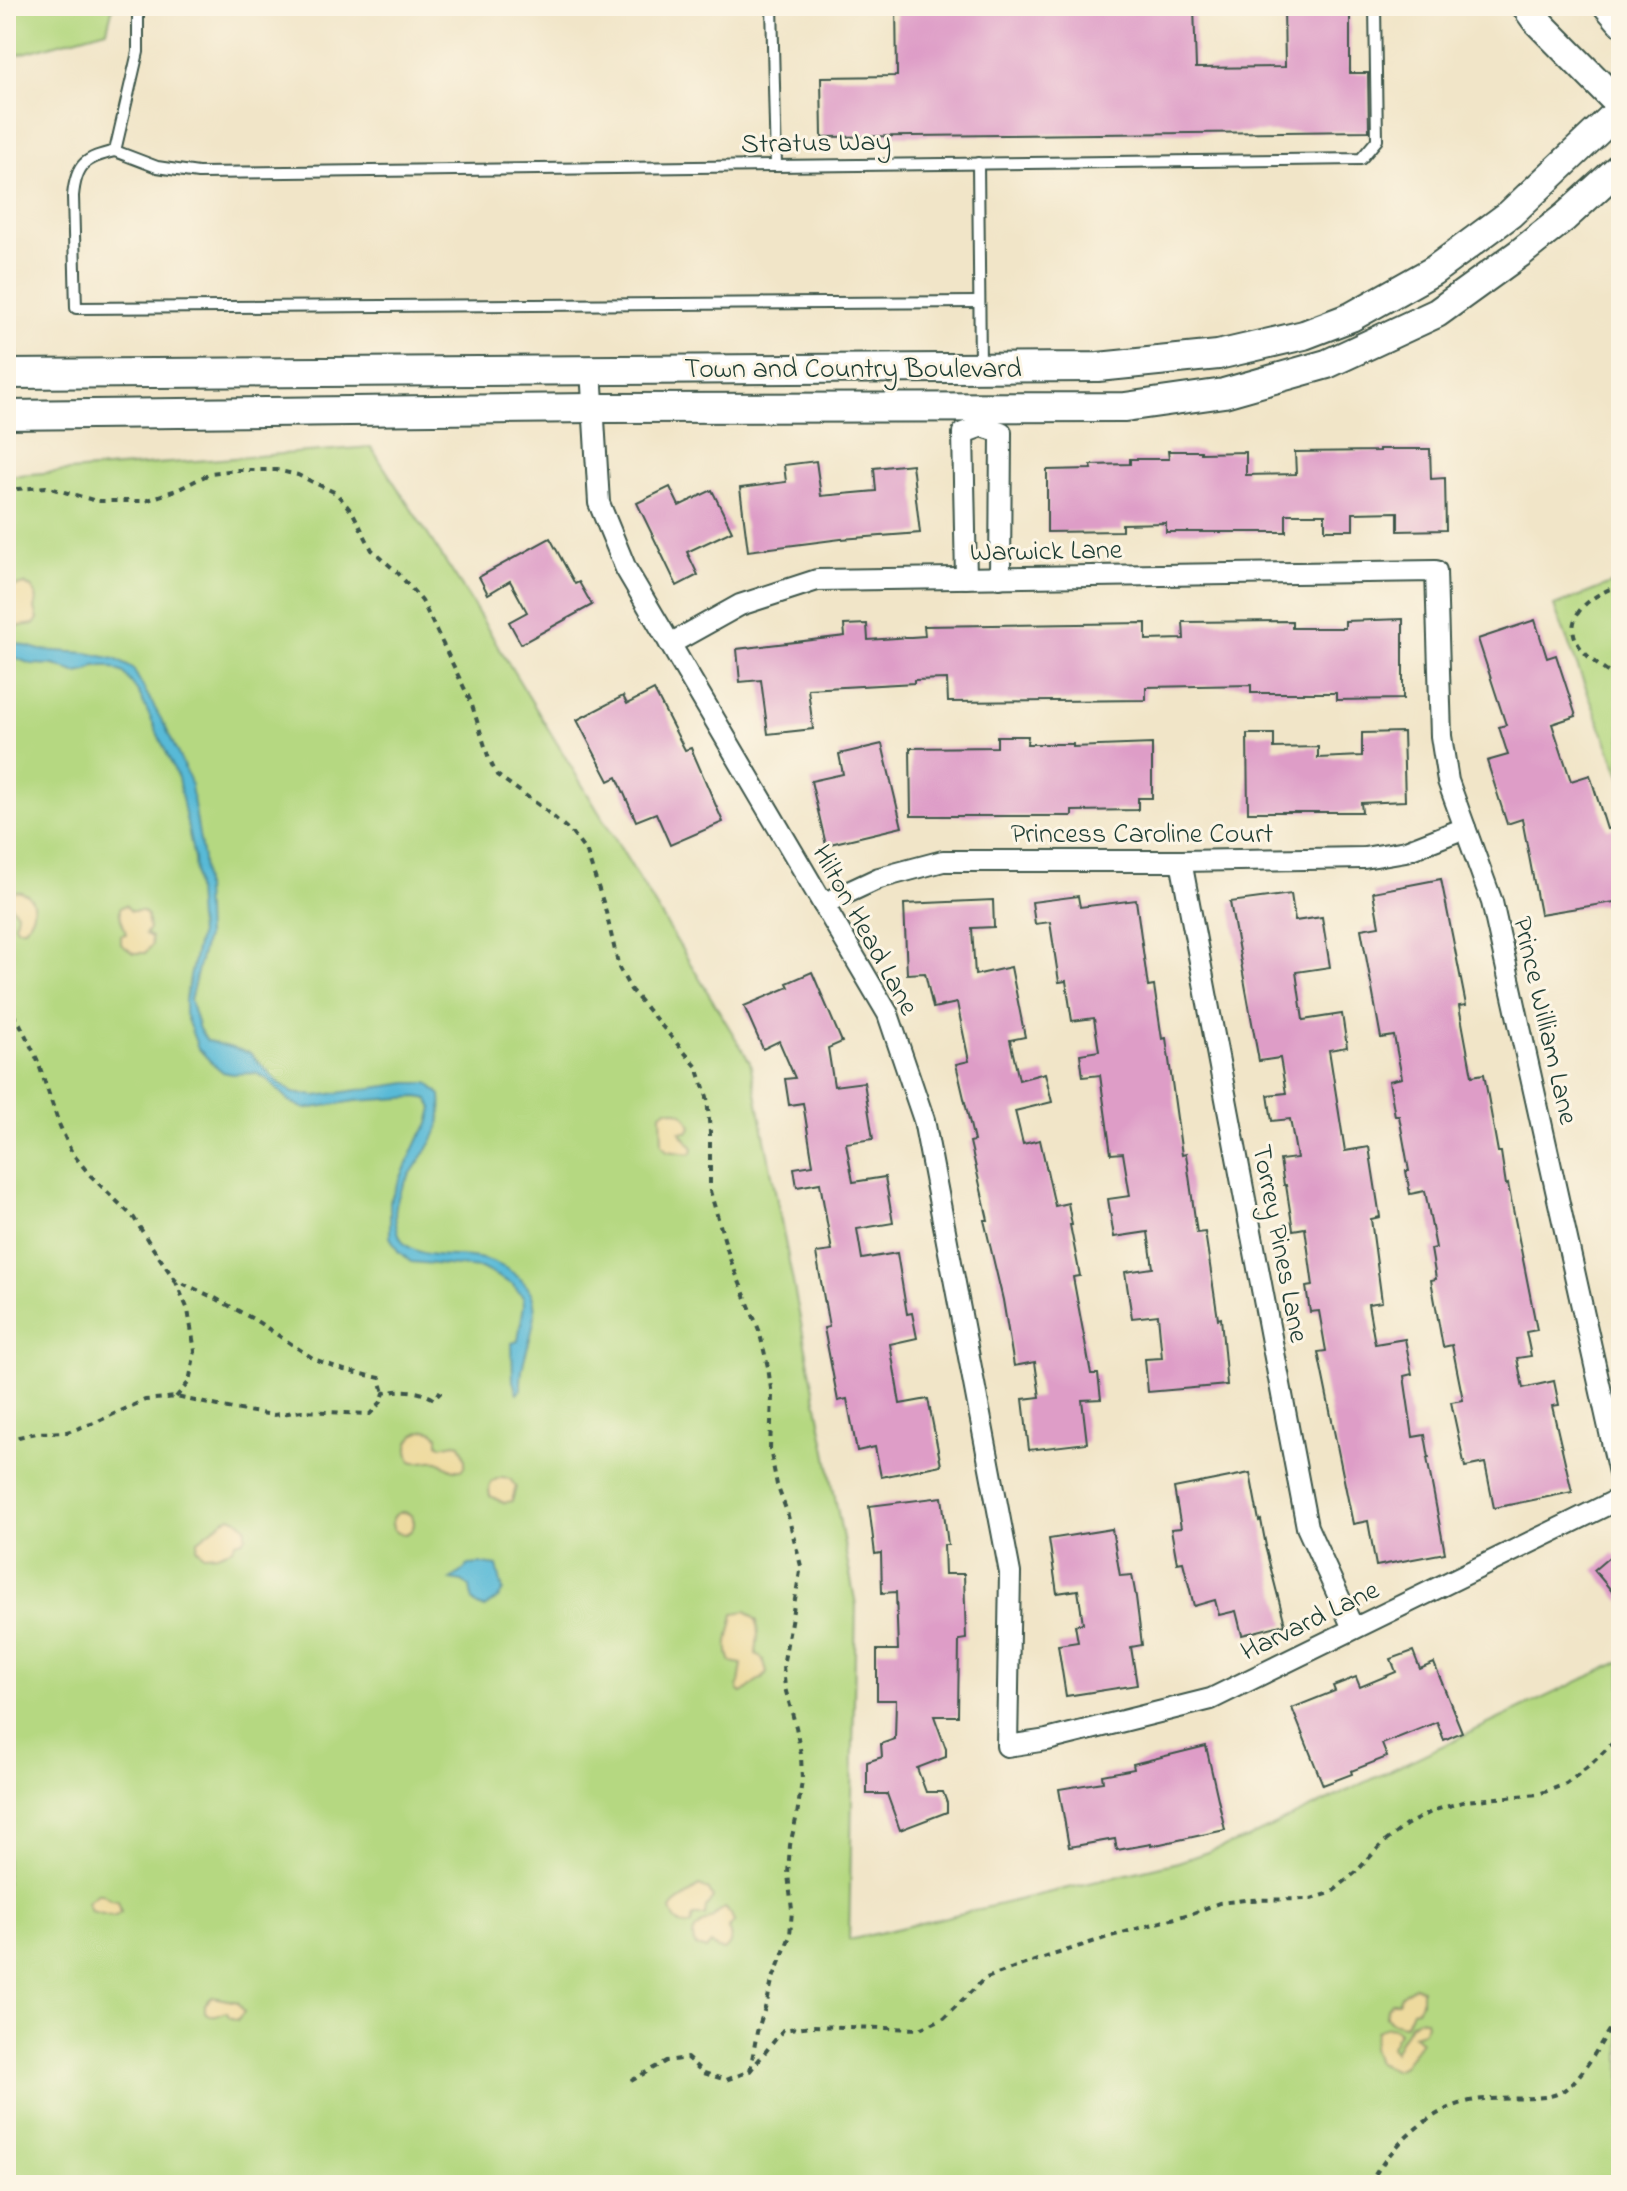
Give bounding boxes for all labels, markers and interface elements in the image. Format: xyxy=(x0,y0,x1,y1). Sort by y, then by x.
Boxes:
street label: Stratus Way xyxy=(741,123,891,166)
street label: Town and Country Boulevard xyxy=(684,350,1022,391)
street label: Warwick Lane xyxy=(969,531,1123,574)
street label: Princess Caroline Court xyxy=(1011,815,1273,856)
street label: Hilton Head Lane xyxy=(800,838,928,1024)
street label: Prince William Lane xyxy=(1500,913,1588,1129)
street label: Torrey Pines Lane xyxy=(1239,1141,1318,1347)
street label: Harvard Lane xyxy=(1234,1571,1387,1673)

